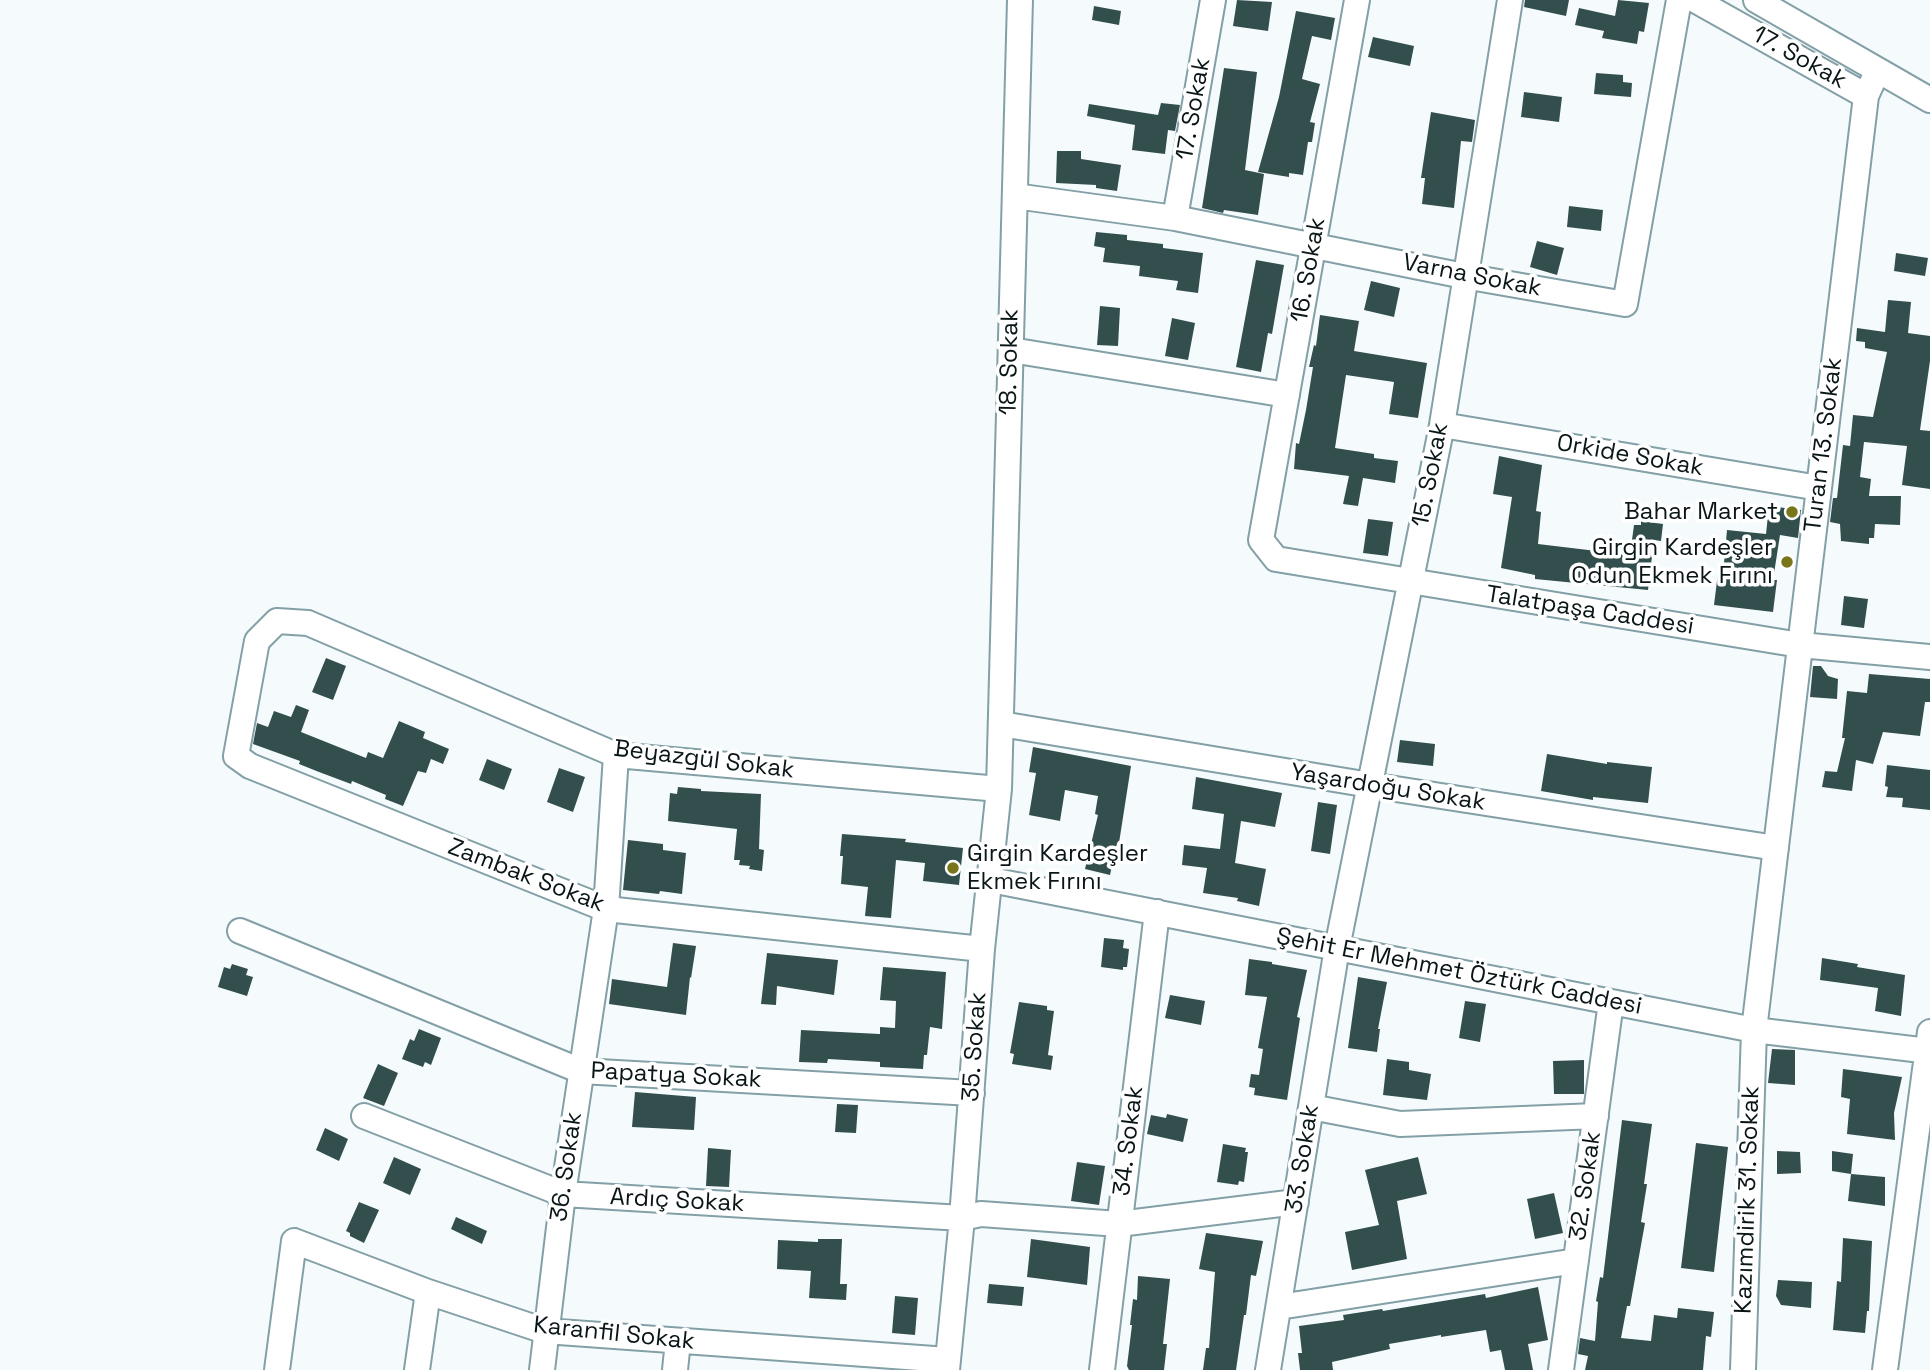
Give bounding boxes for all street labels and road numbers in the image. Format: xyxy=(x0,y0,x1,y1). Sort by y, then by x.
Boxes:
street label: 17. Sokak xyxy=(1747,20,1851,96)
street label: 17. Sokak xyxy=(1171,56,1217,162)
street label: 16. Sokak xyxy=(1286,215,1332,325)
street label: Varna Sokak xyxy=(1400,248,1544,304)
street label: 18. Sokak xyxy=(995,309,1025,415)
street label: Turan 13. Sokak xyxy=(1799,356,1849,534)
street label: 15. Sokak xyxy=(1407,420,1455,530)
street label: Orkide Sokak xyxy=(1554,429,1706,483)
street label: Talatpaşa Caddesi xyxy=(1484,580,1696,642)
street label: Beyazgül Sokak xyxy=(612,735,796,785)
street label: Yaşardoğu Sokak xyxy=(1289,758,1487,818)
street label: Zambak Sokak xyxy=(444,833,608,919)
street label: Şehit Er Mehmet Öztürk Caddesi xyxy=(1274,922,1644,1022)
street label: 35. Sokak xyxy=(957,991,993,1103)
street label: Papatya Sokak xyxy=(590,1057,762,1095)
street label: 34. Sokak xyxy=(1108,1084,1150,1198)
street label: Kazımdirik 31. Sokak xyxy=(1730,1086,1766,1314)
street label: 33. Sokak xyxy=(1280,1102,1326,1216)
street label: 36. Sokak xyxy=(545,1110,589,1224)
street label: 32. Sokak xyxy=(1564,1129,1608,1243)
street label: Ardıç Sokak xyxy=(609,1183,745,1219)
street label: Karanfil Sokak xyxy=(532,1311,696,1357)

